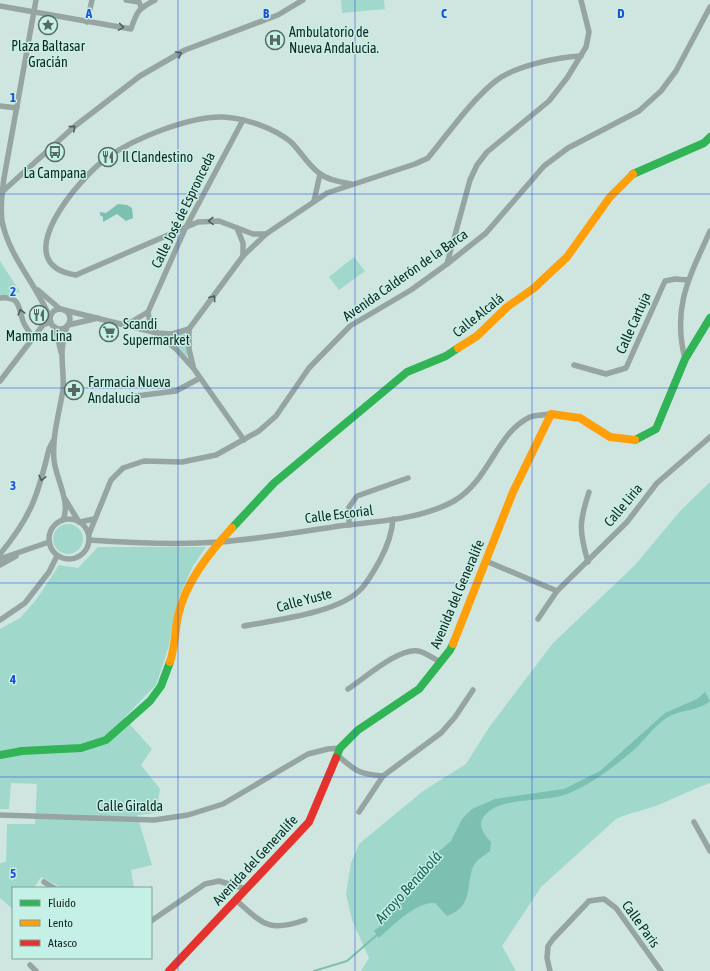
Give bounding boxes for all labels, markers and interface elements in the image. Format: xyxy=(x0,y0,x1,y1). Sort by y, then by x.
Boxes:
text: A xyxy=(85,6,93,21)
text: B xyxy=(263,6,270,21)
text: C xyxy=(441,6,447,21)
text: D xyxy=(617,6,625,21)
place icon: Plaza Baltasar Gracián xyxy=(37,14,59,36)
one-way arrow xyxy=(118,23,124,31)
place label: Ambulatorio de Nueva Andalucia. xyxy=(289,24,379,56)
hospital icon: Ambulatorio de Nueva Andalucia. xyxy=(264,29,286,51)
place label: Plaza Baltasar Gracián xyxy=(11,38,86,70)
one-way arrow xyxy=(175,51,182,58)
text: 1 xyxy=(10,90,16,105)
one-way arrow xyxy=(68,126,76,133)
bus stop icon: La Campana xyxy=(44,141,66,163)
restaurant icon: Il Clandestino xyxy=(97,146,119,168)
place label: Il Clandestino xyxy=(122,149,193,165)
street label: Calle José de Espronceda xyxy=(148,149,218,271)
place label: La Campana xyxy=(23,165,87,181)
one-way arrow xyxy=(208,217,214,225)
street label: Avenida Calderón de la Barca xyxy=(339,226,471,324)
text: 2 xyxy=(10,284,16,299)
street label: Calle Alcalá xyxy=(449,290,507,340)
street label: Calle Cartuja xyxy=(612,290,654,356)
one-way arrow xyxy=(208,295,216,302)
restaurant icon: Mamma Lina xyxy=(28,304,50,326)
one-way arrow xyxy=(17,308,25,315)
place label: Scandi Supermarket xyxy=(123,316,190,348)
supermarket icon: Scandi Supermarket xyxy=(98,321,120,343)
place label: Mamma Lina xyxy=(6,328,72,344)
place label: Farmacia Nueva Andalucia xyxy=(88,374,171,406)
pharmacy icon: Farmacia Nueva Andalucia xyxy=(63,379,85,401)
one-way arrow xyxy=(39,475,47,481)
text: 3 xyxy=(10,478,16,493)
street label: Calle Liria xyxy=(601,480,645,530)
street label: Calle Escorial xyxy=(304,502,374,526)
street label: Avenida del Generalife xyxy=(427,537,487,651)
street label: Calle Yuste xyxy=(275,585,333,615)
text: 4 xyxy=(9,672,16,687)
street label: Calle Giralda xyxy=(97,798,163,814)
street label: Avenida del Generalife xyxy=(209,812,301,908)
water label: Arroyo Benabolá xyxy=(371,848,445,927)
text: 5 xyxy=(10,866,16,881)
legend xyxy=(12,887,152,959)
text: Fluido xyxy=(48,896,76,910)
street label: Calle Paris xyxy=(619,898,663,950)
text: Lento xyxy=(48,916,73,930)
text: Atasco xyxy=(48,936,78,950)

